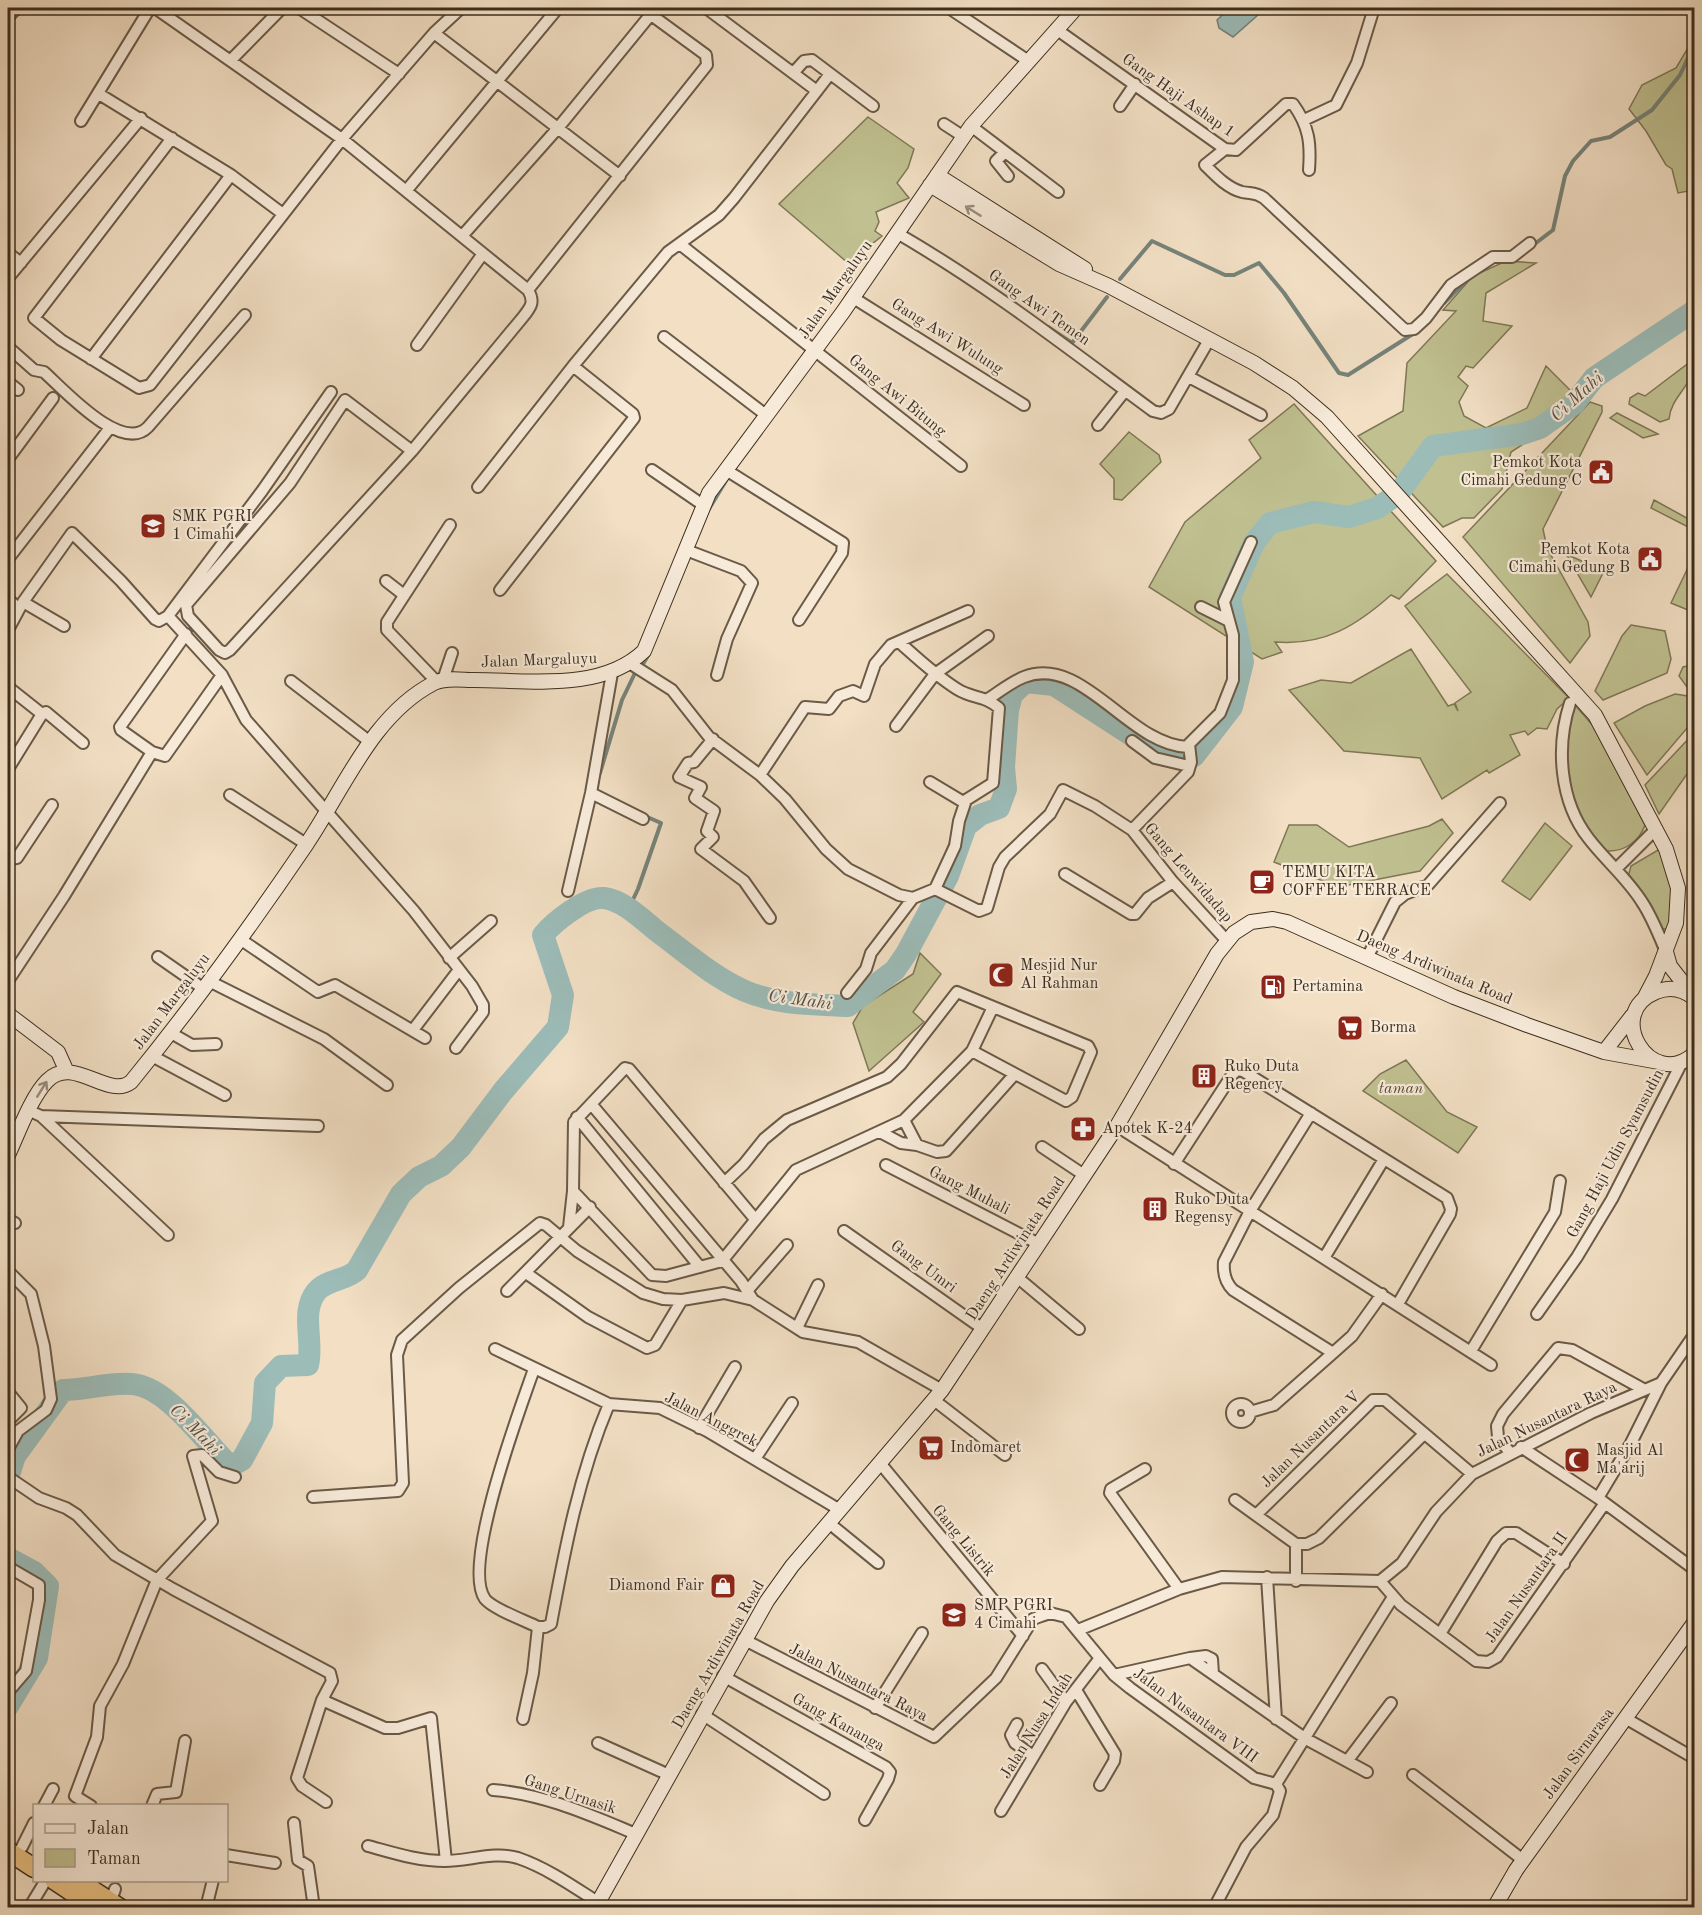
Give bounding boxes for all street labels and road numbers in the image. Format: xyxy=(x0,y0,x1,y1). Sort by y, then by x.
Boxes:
street label: Gang Haji Ashap 1 xyxy=(1119,51,1237,141)
street label: Jalan Margaluyu xyxy=(796,237,876,342)
street label: Gang Awi Temen xyxy=(985,267,1093,349)
street label: Gang Awi Wulung xyxy=(888,296,1006,378)
street label: Gang Awi Bitung xyxy=(845,352,949,440)
street label: Jalan Margaluyu xyxy=(481,651,598,671)
street label: Gang Leuwidadap xyxy=(1141,820,1235,926)
street label: Daeng Ardiwinata Road xyxy=(1354,928,1514,1008)
street label: Jalan Margaluyu xyxy=(131,950,214,1053)
street label: Gang Haji Udin Syamsudin xyxy=(1565,1067,1667,1241)
street label: Gang Muhali xyxy=(926,1164,1012,1218)
street label: Daeng Ardiwinata Road xyxy=(964,1174,1068,1324)
street label: Gang Umri xyxy=(887,1238,959,1296)
street label: Jalan Nusantara Raya xyxy=(1474,1379,1620,1461)
street label: Jalan Nusantara V xyxy=(1258,1389,1364,1491)
street label: Jalan Anggrek xyxy=(662,1390,760,1450)
street label: Gang Listrik xyxy=(929,1502,997,1580)
street label: Jalan Nusantara II xyxy=(1483,1530,1571,1646)
street label: Daeng Ardiwinata Road xyxy=(670,1578,768,1732)
street label: Jalan Nusantara Raya xyxy=(786,1641,930,1725)
street label: Jalan Nusantara VIII xyxy=(1130,1665,1260,1767)
street label: Jalan Nusa Indah xyxy=(998,1670,1076,1782)
street label: Gang Kananga xyxy=(789,1691,887,1755)
street label: Jalan Sirnarasa xyxy=(1541,1705,1617,1803)
street label: Gang Urnasik xyxy=(522,1773,618,1817)

